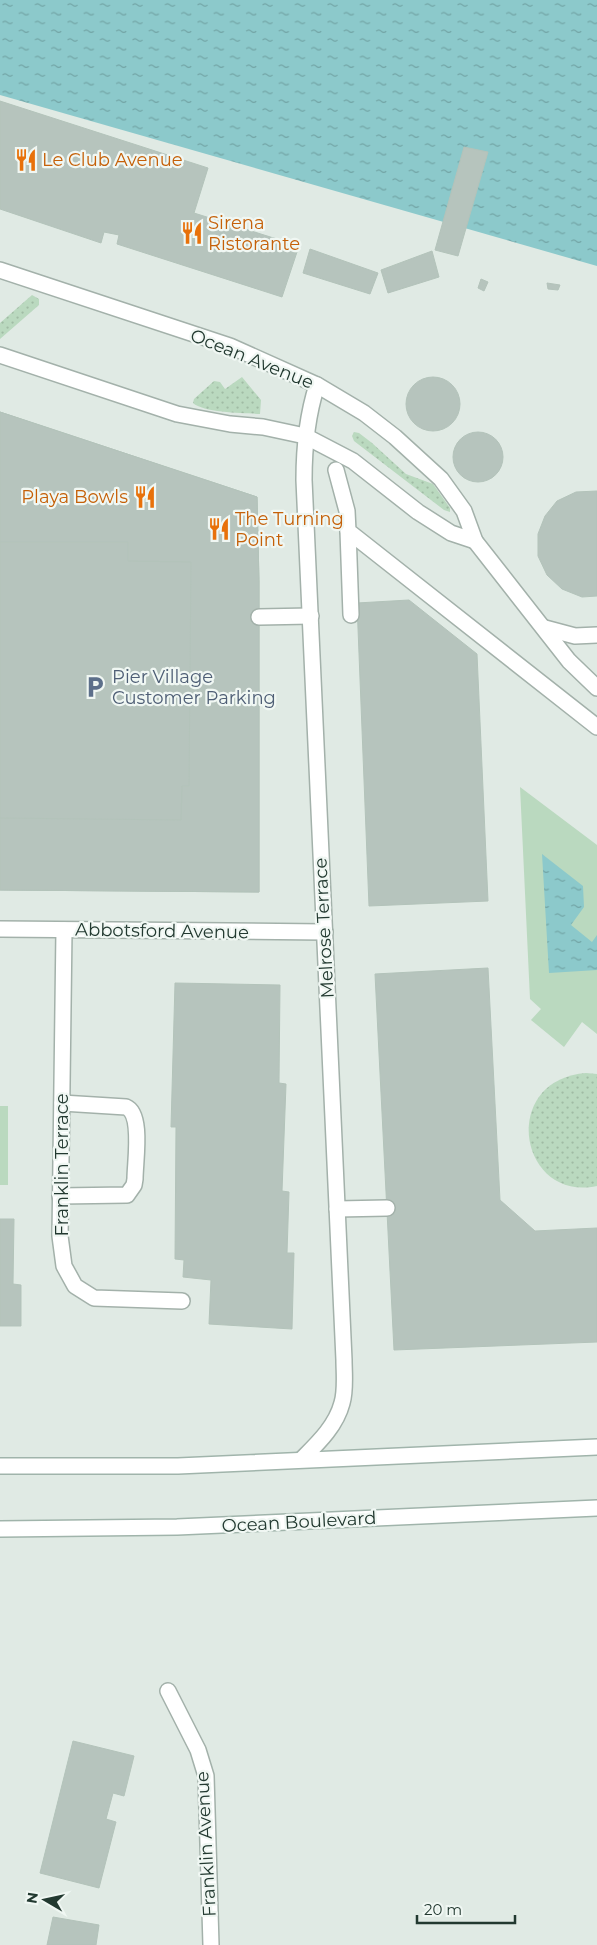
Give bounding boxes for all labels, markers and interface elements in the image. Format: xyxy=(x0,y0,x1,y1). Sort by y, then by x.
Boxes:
restaurant icon: Le Club Avenue xyxy=(13,147,39,173)
place label: Le Club Avenue xyxy=(42,149,183,171)
place label: Sirena Ristorante xyxy=(208,212,300,255)
restaurant icon: Sirena Ristorante xyxy=(179,220,205,246)
street label: Ocean Avenue xyxy=(187,324,317,394)
restaurant icon: Playa Bowls xyxy=(132,484,158,510)
place label: Playa Bowls xyxy=(21,486,128,508)
place label: The Turning Point xyxy=(235,508,344,551)
restaurant icon: The Turning Point xyxy=(206,516,232,542)
place label: Pier Village Customer Parking xyxy=(112,666,276,709)
parking icon: Pier Village Customer Parking xyxy=(82,674,108,700)
street label: Melrose Terrace xyxy=(309,857,339,999)
street label: Abbotsford Avenue xyxy=(75,918,249,944)
street label: Franklin Terrace xyxy=(51,1093,73,1237)
street label: Ocean Boulevard xyxy=(221,1507,377,1537)
street label: Franklin Avenue xyxy=(191,1771,221,1917)
north arrow xyxy=(20,1875,70,1925)
text: N xyxy=(22,1891,42,1905)
scale bar xyxy=(417,1892,514,1924)
text: 20 m xyxy=(424,1900,462,1919)

